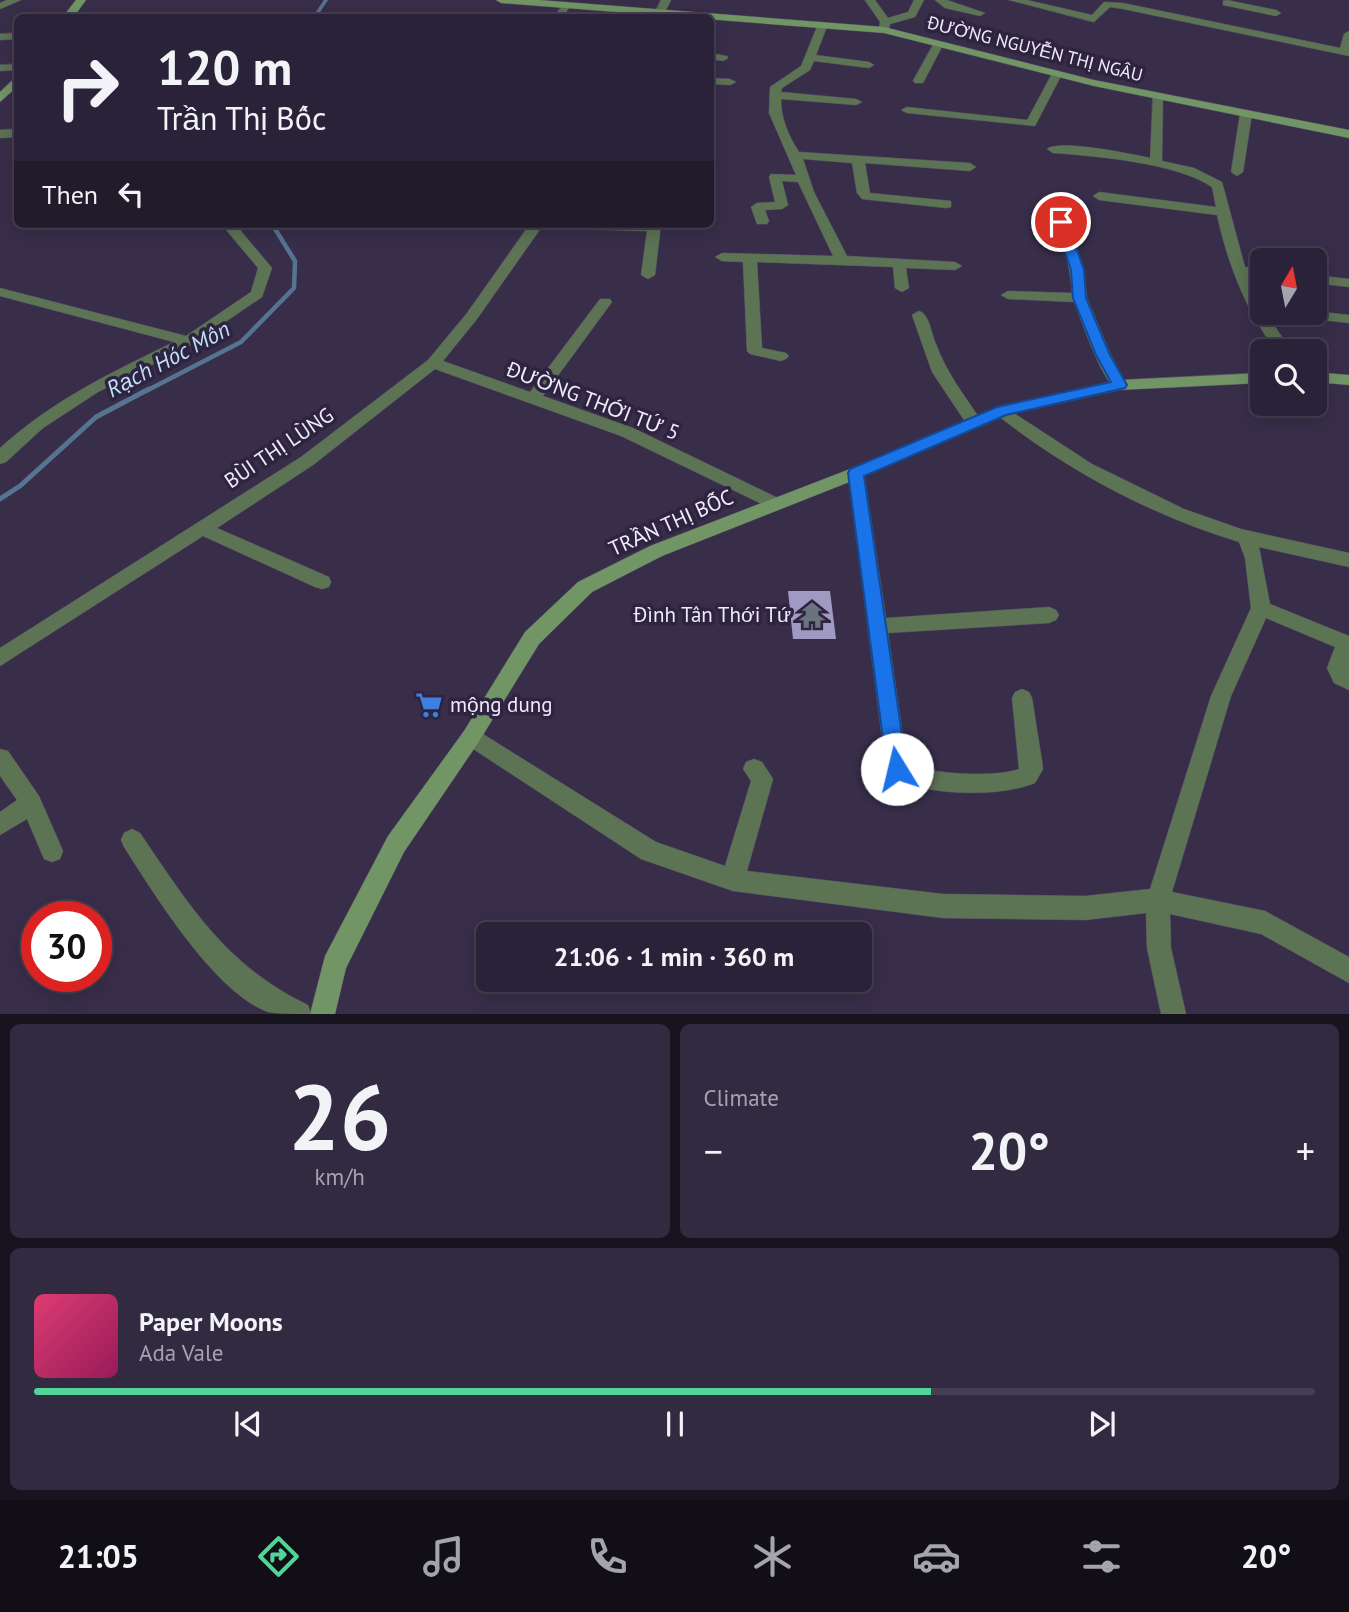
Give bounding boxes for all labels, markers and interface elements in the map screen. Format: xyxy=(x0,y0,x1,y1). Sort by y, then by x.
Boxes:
street label: ĐƯỜNG NGUYỄN THỊ NGÂU xyxy=(924,10,1145,86)
text: 120 m xyxy=(157,35,292,99)
icon: right xyxy=(42,42,133,133)
text: Trần Thị Bốc xyxy=(157,97,326,139)
icon: left xyxy=(112,175,150,213)
text: Then xyxy=(42,178,98,211)
pin xyxy=(1031,192,1091,252)
icon: arrive xyxy=(1042,203,1080,241)
north arrow xyxy=(1250,248,1326,326)
map controls xyxy=(1250,248,1327,416)
water label: Rạch Hóc Môn xyxy=(101,314,235,403)
button: search xyxy=(1250,339,1327,416)
street label: ĐƯỜNG THỚI TỨ 5 xyxy=(502,355,684,446)
street label: BÙI THỊ LÙNG xyxy=(219,401,338,494)
street label: TRẦN THỊ BỐC xyxy=(605,483,737,562)
temple icon: Đình Tân Thới Tứ xyxy=(797,600,827,630)
place label: Đình Tân Thới Tứ xyxy=(633,601,791,628)
supermarket icon: mộng dung xyxy=(414,690,444,720)
place label: mộng dung xyxy=(450,691,552,718)
position arrow xyxy=(860,732,934,806)
speed limit sign: 30 xyxy=(21,901,112,992)
text: 21:06 · 1 min · 360 m xyxy=(554,940,794,973)
text: 26 xyxy=(288,1057,391,1175)
text: Climate xyxy=(704,1083,779,1112)
text: 20° xyxy=(968,1117,1050,1184)
text: − xyxy=(704,1126,723,1175)
text: + xyxy=(1296,1126,1315,1175)
text: km/h xyxy=(315,1162,365,1191)
text: Paper Moons xyxy=(139,1305,283,1338)
text: Ada Vale xyxy=(139,1338,223,1367)
icon: previous xyxy=(229,1405,267,1443)
icon: pause xyxy=(656,1405,694,1443)
icon: next xyxy=(1083,1405,1121,1443)
icon: directions xyxy=(254,1532,303,1581)
icon: music xyxy=(419,1532,468,1581)
icon: phone xyxy=(583,1532,632,1581)
icon: climate xyxy=(748,1532,797,1581)
icon: car xyxy=(912,1532,961,1581)
icon: filters xyxy=(1077,1532,1126,1581)
text: 21:05 xyxy=(58,1535,139,1577)
text: 20° xyxy=(1241,1535,1291,1577)

